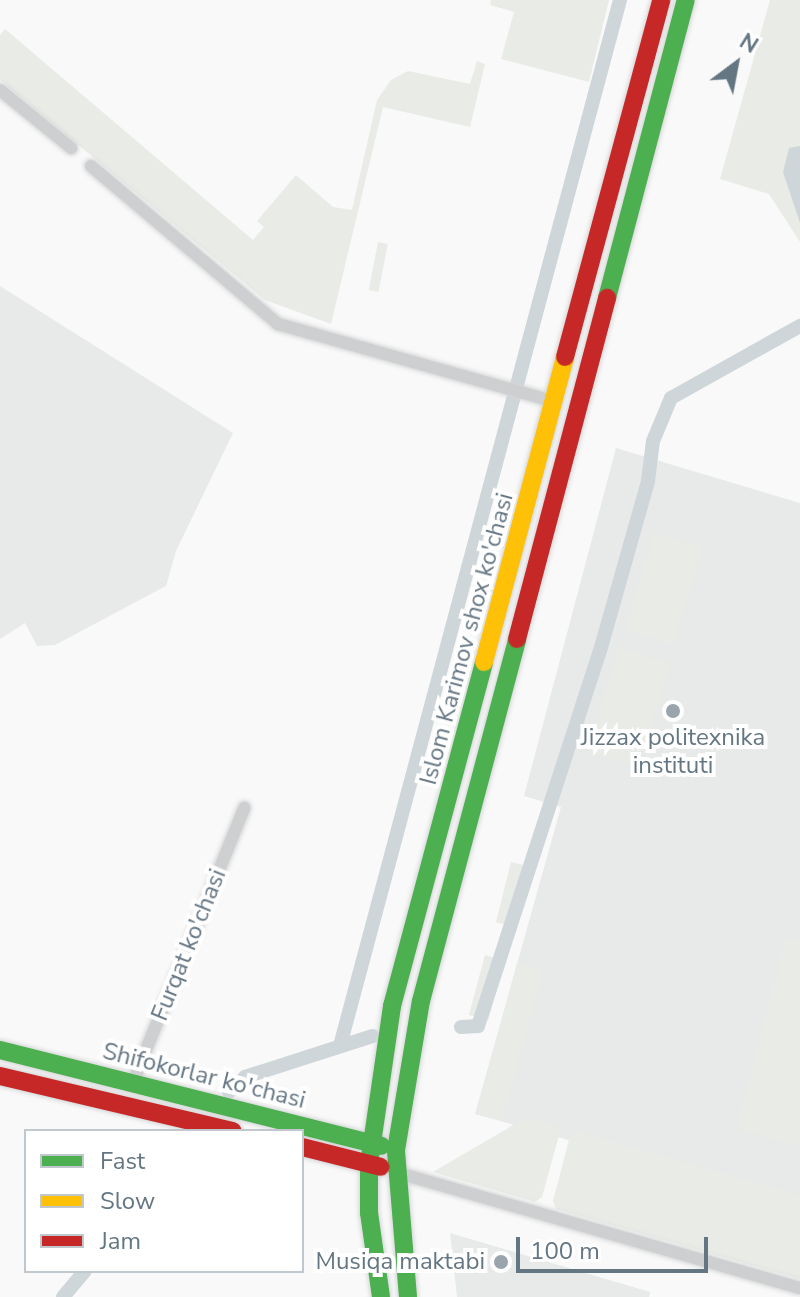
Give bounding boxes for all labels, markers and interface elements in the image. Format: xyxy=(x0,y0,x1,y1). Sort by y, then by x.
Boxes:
north arrow xyxy=(696,24,776,104)
text: N xyxy=(734,27,764,61)
street label: Islom Karimov shox ko'chasi xyxy=(414,490,520,788)
marker: Jizzax politexnika instituti xyxy=(664,702,682,720)
place label: Jizzax politexnika instituti xyxy=(581,724,765,780)
street label: Furqat ko'chasi xyxy=(145,865,233,1025)
street label: Shifokorlar ko'chasi xyxy=(100,1037,308,1115)
legend xyxy=(24,1129,304,1273)
text: Fast xyxy=(100,1145,145,1177)
text: Slow xyxy=(100,1185,155,1217)
scale bar xyxy=(520,1221,712,1271)
text: Jam xyxy=(100,1225,141,1257)
text: 100 m xyxy=(530,1235,600,1267)
place label: Musiqa maktabi xyxy=(315,1248,485,1276)
marker: Musiqa maktabi xyxy=(492,1253,510,1271)

